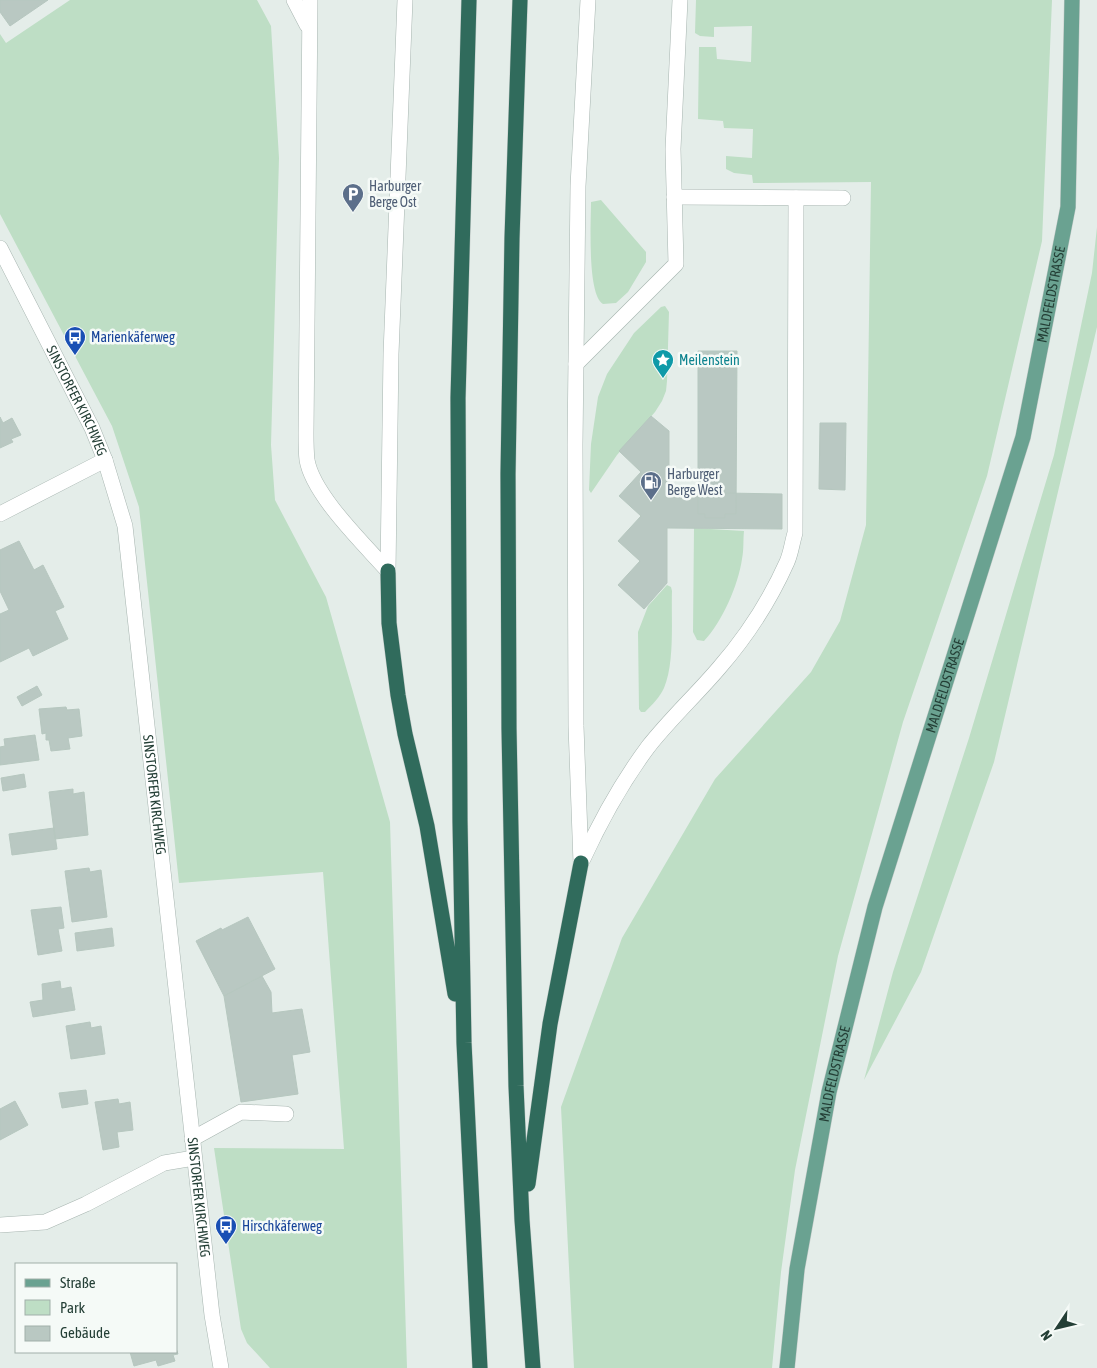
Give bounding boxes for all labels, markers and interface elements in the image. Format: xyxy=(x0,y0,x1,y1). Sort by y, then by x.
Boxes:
place label: Harburger Berge Ost xyxy=(369,178,422,210)
parking icon: Harburger Berge Ost xyxy=(341,182,365,213)
street label: MALDFELDSTRASSE xyxy=(1034,245,1068,344)
bus stop icon: Marienkäferweg xyxy=(63,325,87,356)
place label: Marienkäferweg xyxy=(91,329,175,345)
street label: SINSTORFER KIRCHWEG xyxy=(43,343,110,458)
place icon: Meilenstein xyxy=(651,348,675,379)
place label: Meilenstein xyxy=(679,352,740,368)
place label: Harburger Berge West xyxy=(667,466,723,498)
fuel station icon: Harburger Berge West xyxy=(639,470,663,501)
street label: MALDFELDSTRASSE xyxy=(922,637,967,735)
street label: SINSTORFER KIRCHWEG xyxy=(140,734,169,856)
street label: MALDFELDSTRASSE xyxy=(816,1024,853,1123)
street label: SINSTORFER KIRCHWEG xyxy=(184,1136,214,1258)
bus stop icon: Hirschkäferweg xyxy=(214,1214,238,1245)
place label: Hirschkäferweg xyxy=(242,1218,322,1234)
legend xyxy=(15,1263,178,1353)
text: Straße xyxy=(60,1274,96,1291)
text: Park xyxy=(60,1299,85,1316)
north arrow xyxy=(1032,1303,1082,1353)
text: Gebäude xyxy=(60,1324,110,1341)
text: N xyxy=(1037,1327,1055,1343)

